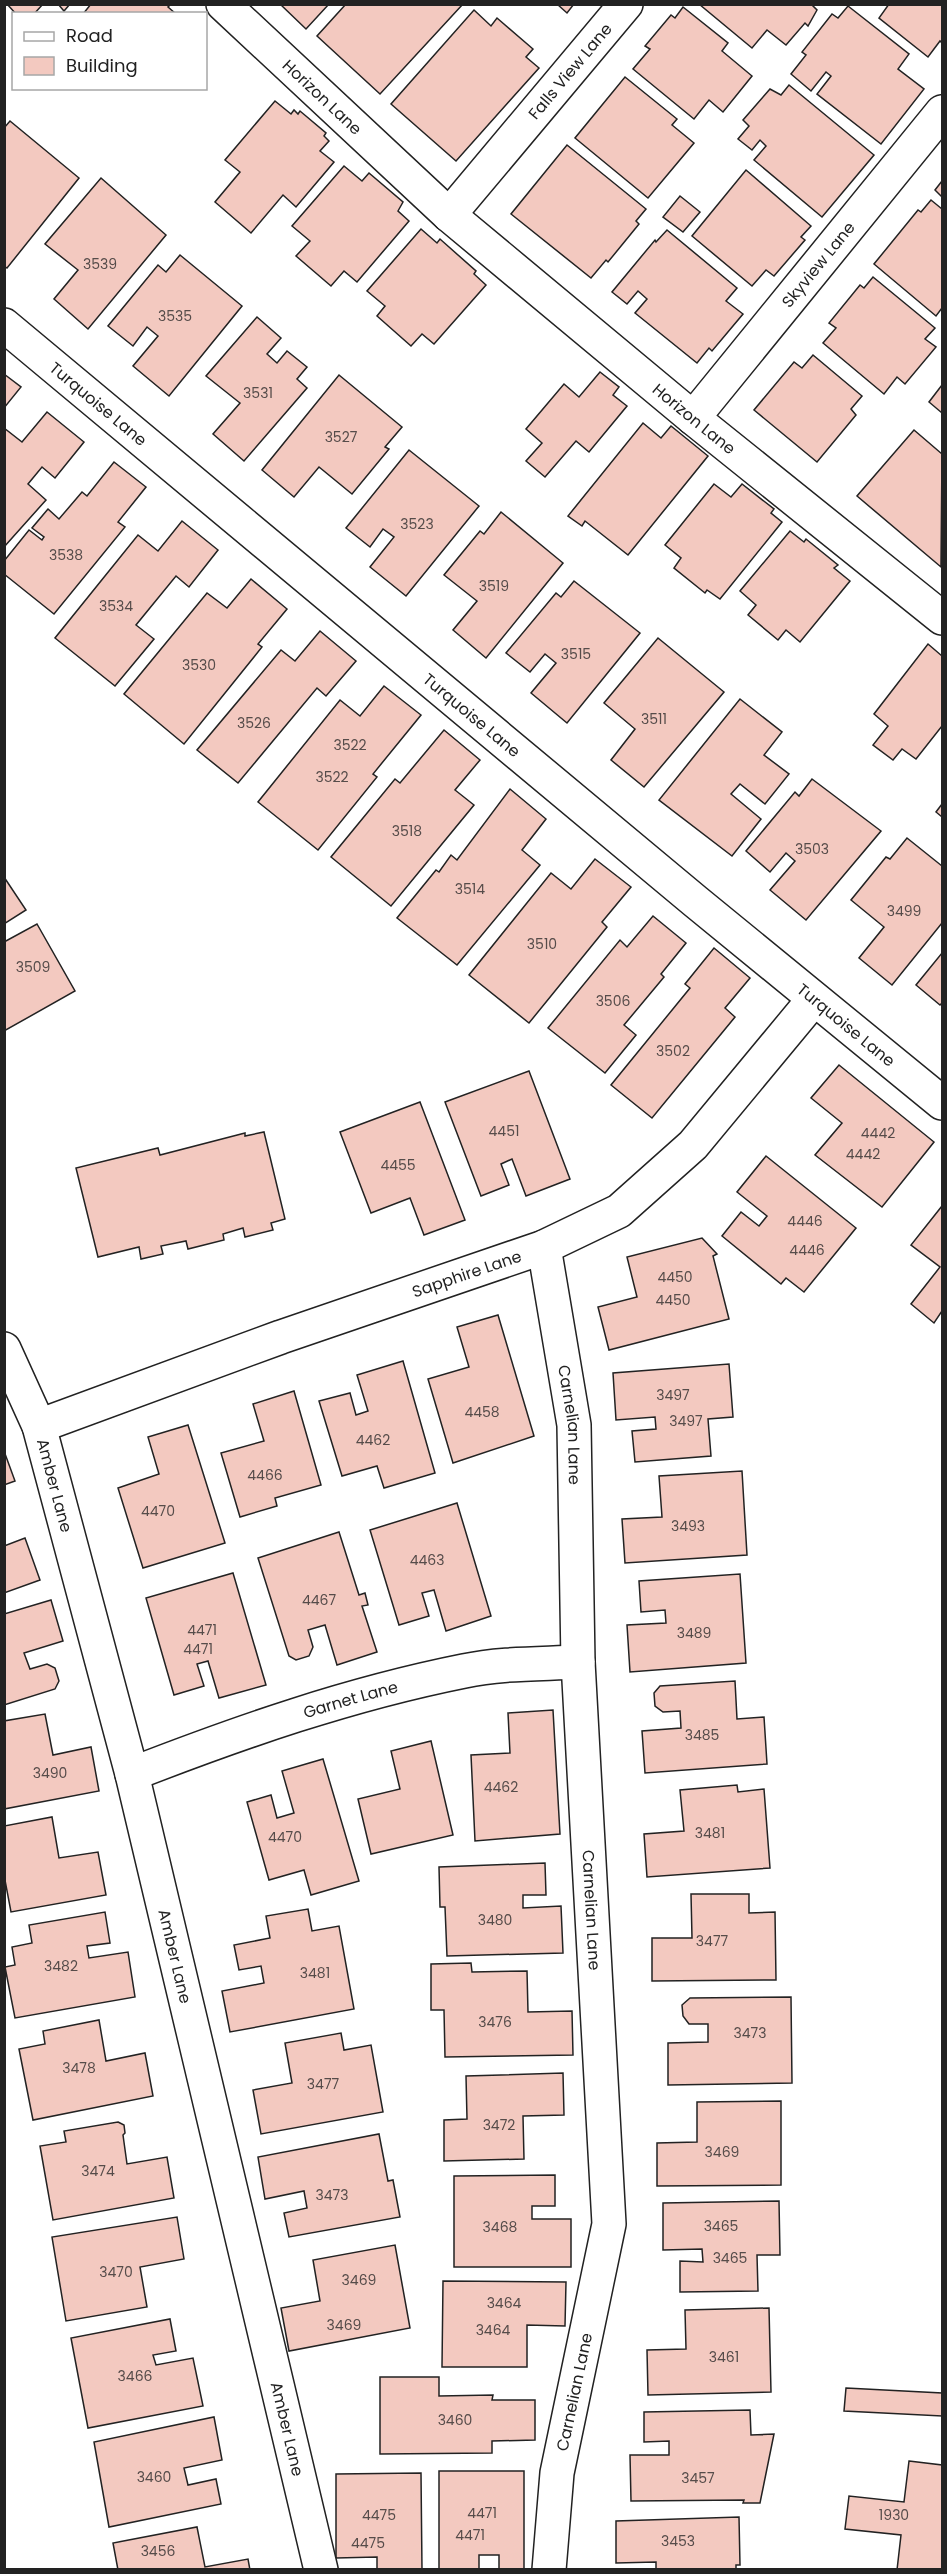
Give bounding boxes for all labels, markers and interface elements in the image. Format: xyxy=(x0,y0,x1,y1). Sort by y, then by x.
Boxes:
legend xyxy=(12,12,207,90)
street label: Falls View Lane xyxy=(523,18,617,124)
text: Road xyxy=(66,23,113,48)
text: Building xyxy=(66,53,138,78)
street label: Horizon Lane xyxy=(277,54,367,140)
street label: Skyview Lane xyxy=(776,217,860,313)
house number: 3539 xyxy=(83,254,117,274)
house number: 3535 xyxy=(158,306,192,326)
street label: Turquoise Lane xyxy=(44,357,152,452)
street label: Horizon Lane xyxy=(648,378,741,460)
house number: 3531 xyxy=(243,383,273,403)
house number: 3527 xyxy=(325,427,358,447)
house number: 3523 xyxy=(400,514,434,534)
house number: 3538 xyxy=(49,545,83,565)
house number: 3519 xyxy=(479,576,509,596)
house number: 3534 xyxy=(99,596,133,616)
house number: 3515 xyxy=(561,644,591,664)
house number: 3530 xyxy=(182,655,216,675)
street label: Turquoise Lane xyxy=(418,668,525,763)
house number: 3511 xyxy=(641,709,667,729)
house number: 3526 xyxy=(237,713,271,733)
house number: 3522 xyxy=(333,735,367,755)
house number: 3522 xyxy=(315,767,349,787)
house number: 3518 xyxy=(392,821,422,841)
house number: 3503 xyxy=(795,839,829,859)
house number: 3514 xyxy=(455,879,485,899)
house number: 3499 xyxy=(887,901,921,921)
house number: 3510 xyxy=(527,934,557,954)
house number: 3509 xyxy=(16,957,50,977)
street label: Turquoise Lane xyxy=(792,978,900,1072)
house number: 3506 xyxy=(596,991,630,1011)
house number: 3502 xyxy=(656,1041,690,1061)
house number: 4451 xyxy=(489,1121,519,1141)
house number: 4442 xyxy=(861,1123,895,1143)
house number: 4442 xyxy=(846,1144,880,1164)
house number: 4455 xyxy=(380,1155,416,1175)
house number: 4446 xyxy=(787,1211,823,1231)
house number: 4446 xyxy=(789,1240,825,1260)
street label: Sapphire Lane xyxy=(409,1245,525,1303)
house number: 4450 xyxy=(657,1267,693,1287)
house number: 4450 xyxy=(655,1290,691,1310)
street label: Carnelian Lane xyxy=(552,1363,586,1485)
house number: 3497 xyxy=(656,1385,690,1405)
house number: 4458 xyxy=(464,1402,500,1422)
house number: 3497 xyxy=(669,1411,703,1431)
house number: 4462 xyxy=(356,1430,390,1450)
street label: Amber Lane xyxy=(31,1436,78,1535)
house number: 4466 xyxy=(247,1465,283,1485)
house number: 4470 xyxy=(141,1501,175,1521)
house number: 3493 xyxy=(671,1516,705,1536)
house number: 4463 xyxy=(410,1550,444,1570)
house number: 4467 xyxy=(302,1590,336,1610)
house number: 4471 xyxy=(187,1620,217,1640)
house number: 3489 xyxy=(677,1623,711,1643)
house number: 4471 xyxy=(183,1639,213,1659)
street label: Garnet Lane xyxy=(300,1675,400,1724)
house number: 3485 xyxy=(685,1725,719,1745)
house number: 3490 xyxy=(33,1763,67,1783)
house number: 4462 xyxy=(484,1777,518,1797)
house number: 3481 xyxy=(695,1823,725,1843)
house number: 4470 xyxy=(268,1827,302,1847)
street label: Carnelian Lane xyxy=(576,1849,606,1971)
street label: Amber Lane xyxy=(152,1907,197,2006)
house number: 3480 xyxy=(478,1910,512,1930)
house number: 3477 xyxy=(696,1931,729,1951)
house number: 3482 xyxy=(44,1956,78,1976)
house number: 3481 xyxy=(300,1963,330,1983)
house number: 3476 xyxy=(478,2012,512,2032)
house number: 3473 xyxy=(734,2023,766,2043)
house number: 3478 xyxy=(62,2058,96,2078)
house number: 3477 xyxy=(307,2074,340,2094)
house number: 3472 xyxy=(483,2115,515,2135)
house number: 3469 xyxy=(705,2142,739,2162)
house number: 3474 xyxy=(81,2161,115,2181)
house number: 3473 xyxy=(316,2185,348,2205)
house number: 3465 xyxy=(704,2216,738,2236)
house number: 3468 xyxy=(483,2217,518,2237)
house number: 3465 xyxy=(713,2248,747,2268)
house number: 3470 xyxy=(99,2262,133,2282)
house number: 3469 xyxy=(342,2270,376,2290)
house number: 3464 xyxy=(487,2293,522,2313)
house number: 3469 xyxy=(327,2315,361,2335)
house number: 3464 xyxy=(476,2320,511,2340)
street label: Carnelian Lane xyxy=(551,2331,598,2453)
house number: 3461 xyxy=(709,2347,739,2367)
house number: 3466 xyxy=(118,2366,153,2386)
street label: Amber Lane xyxy=(265,2380,309,2479)
house number: 3460 xyxy=(438,2410,472,2430)
house number: 3460 xyxy=(137,2467,171,2487)
house number: 3457 xyxy=(681,2468,715,2488)
house number: 4471 xyxy=(467,2503,497,2523)
house number: 4475 xyxy=(362,2505,396,2525)
house number: 1930 xyxy=(879,2505,909,2525)
house number: 4471 xyxy=(455,2525,485,2545)
house number: 3453 xyxy=(661,2531,695,2551)
house number: 4475 xyxy=(351,2533,385,2553)
house number: 3456 xyxy=(141,2541,175,2561)

